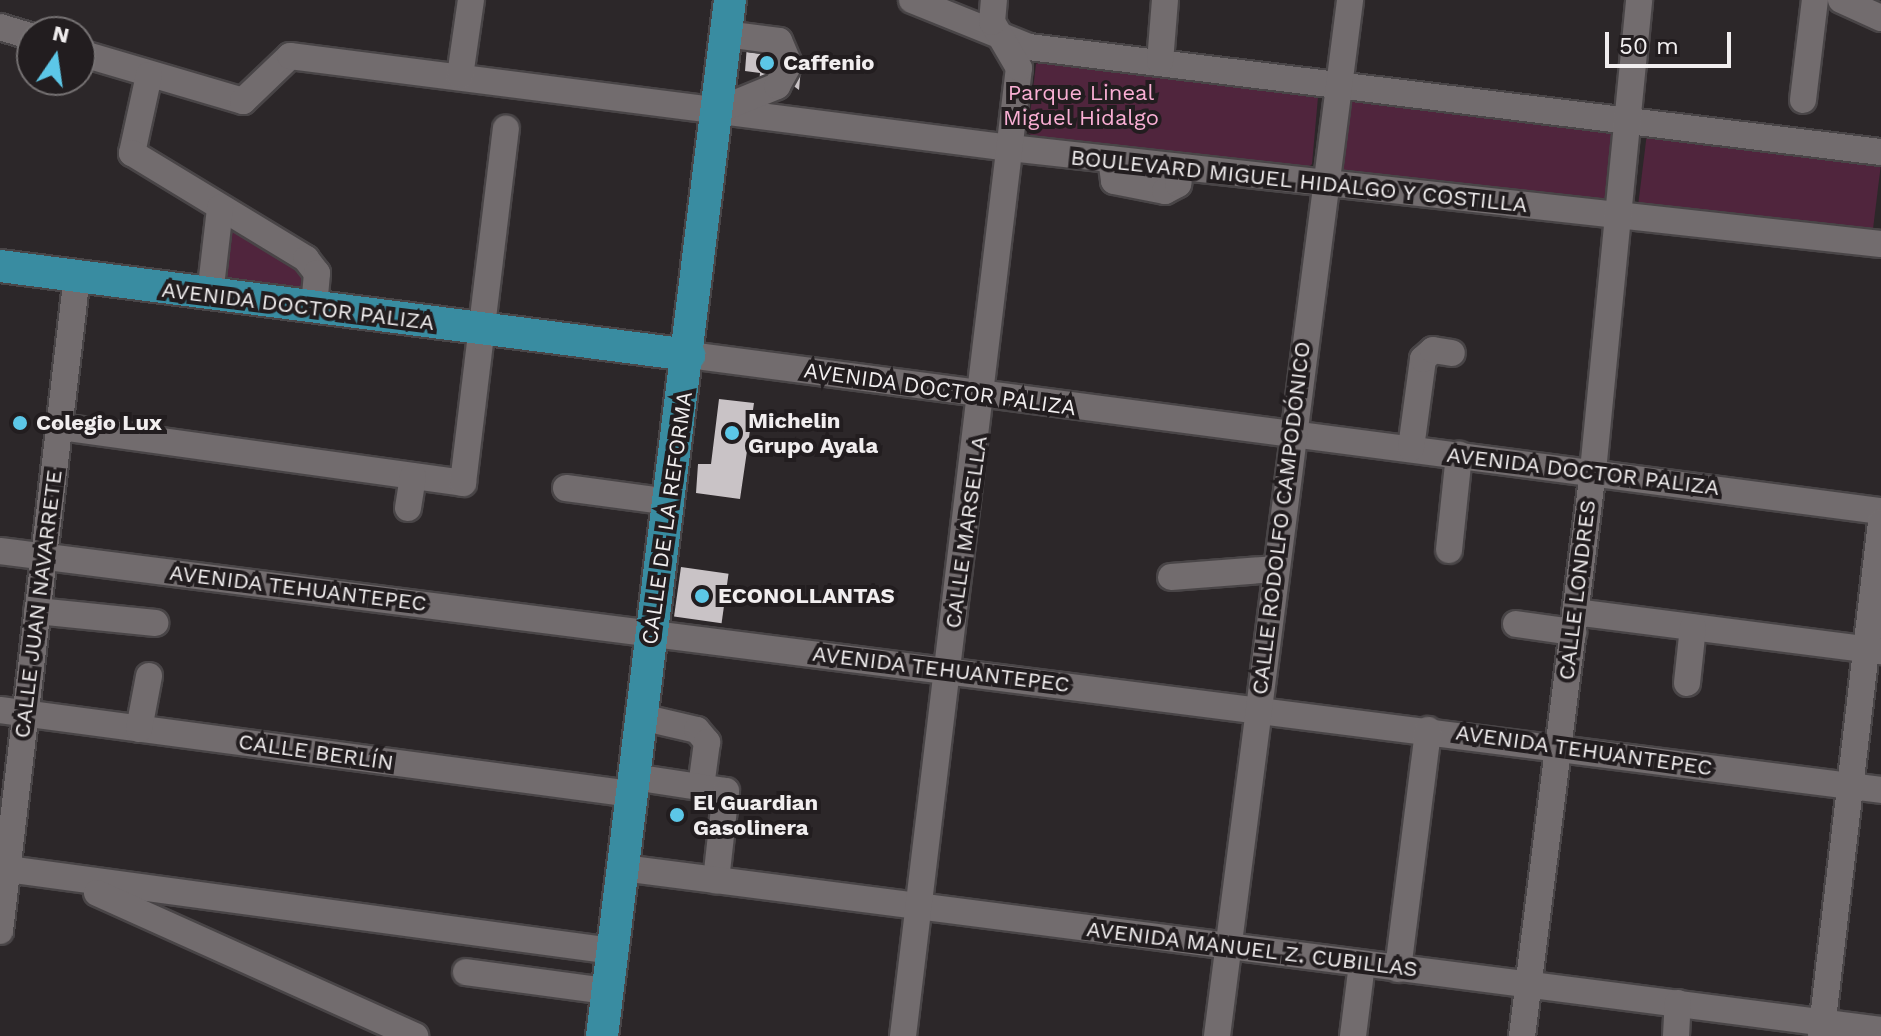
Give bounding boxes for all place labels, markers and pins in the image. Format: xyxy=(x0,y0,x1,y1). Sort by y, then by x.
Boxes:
place label: Caffenio xyxy=(783,50,874,76)
marker: Caffenio xyxy=(758,54,776,72)
place label: Michelin Grupo Ayala xyxy=(748,407,879,458)
place label: Colegio Lux xyxy=(36,410,162,436)
marker: Colegio Lux xyxy=(11,414,29,432)
marker: Michelin Grupo Ayala xyxy=(723,424,741,442)
place label: ECONOLLANTAS xyxy=(718,583,895,609)
marker: ECONOLLANTAS xyxy=(693,587,711,605)
place label: El Guardian Gasolinera xyxy=(693,789,819,840)
marker: El Guardian Gasolinera xyxy=(668,806,686,824)

